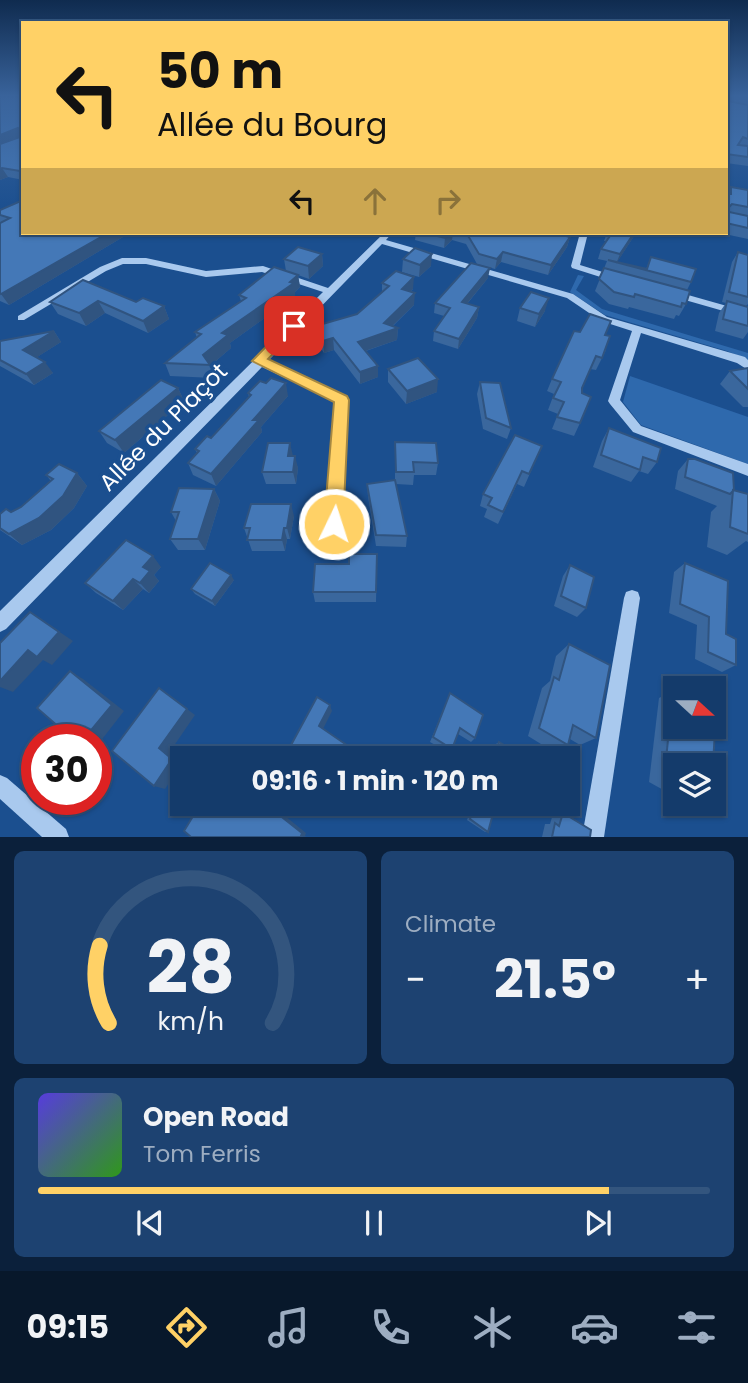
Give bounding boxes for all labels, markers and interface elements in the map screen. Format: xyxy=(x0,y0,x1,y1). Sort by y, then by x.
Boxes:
text: 50 m xyxy=(157,37,283,105)
icon: left xyxy=(42,49,133,140)
text: Allée du Bourg xyxy=(157,102,387,147)
icon: left xyxy=(283,182,321,220)
icon: ahead xyxy=(356,182,394,220)
icon: right xyxy=(429,182,467,220)
pin xyxy=(264,296,324,356)
icon: arrive xyxy=(275,307,313,345)
street label: Allée du Plaçot xyxy=(92,356,234,498)
position arrow xyxy=(297,487,371,561)
north arrow xyxy=(663,676,726,738)
map controls xyxy=(663,676,726,816)
speed limit sign: 30 xyxy=(21,724,112,815)
button: layers xyxy=(663,753,726,816)
text: 09:16 · 1 min · 120 m xyxy=(252,763,498,799)
text: Climate xyxy=(405,908,496,940)
text: 28 xyxy=(146,918,235,1019)
text: 21.5° xyxy=(494,943,616,1016)
text: − xyxy=(405,953,426,1006)
text: + xyxy=(684,953,710,1006)
text: km/h xyxy=(157,1004,224,1039)
text: Open Road xyxy=(143,1099,289,1135)
text: Tom Ferris xyxy=(143,1138,261,1170)
icon: previous xyxy=(131,1204,169,1242)
icon: pause xyxy=(355,1204,393,1242)
icon: next xyxy=(579,1204,617,1242)
icon: directions xyxy=(162,1303,211,1352)
icon: music xyxy=(264,1303,313,1352)
icon: phone xyxy=(366,1303,415,1352)
icon: climate xyxy=(468,1303,517,1352)
icon: car xyxy=(570,1303,619,1352)
icon: filters xyxy=(672,1303,721,1352)
text: 09:15 xyxy=(27,1304,109,1349)

